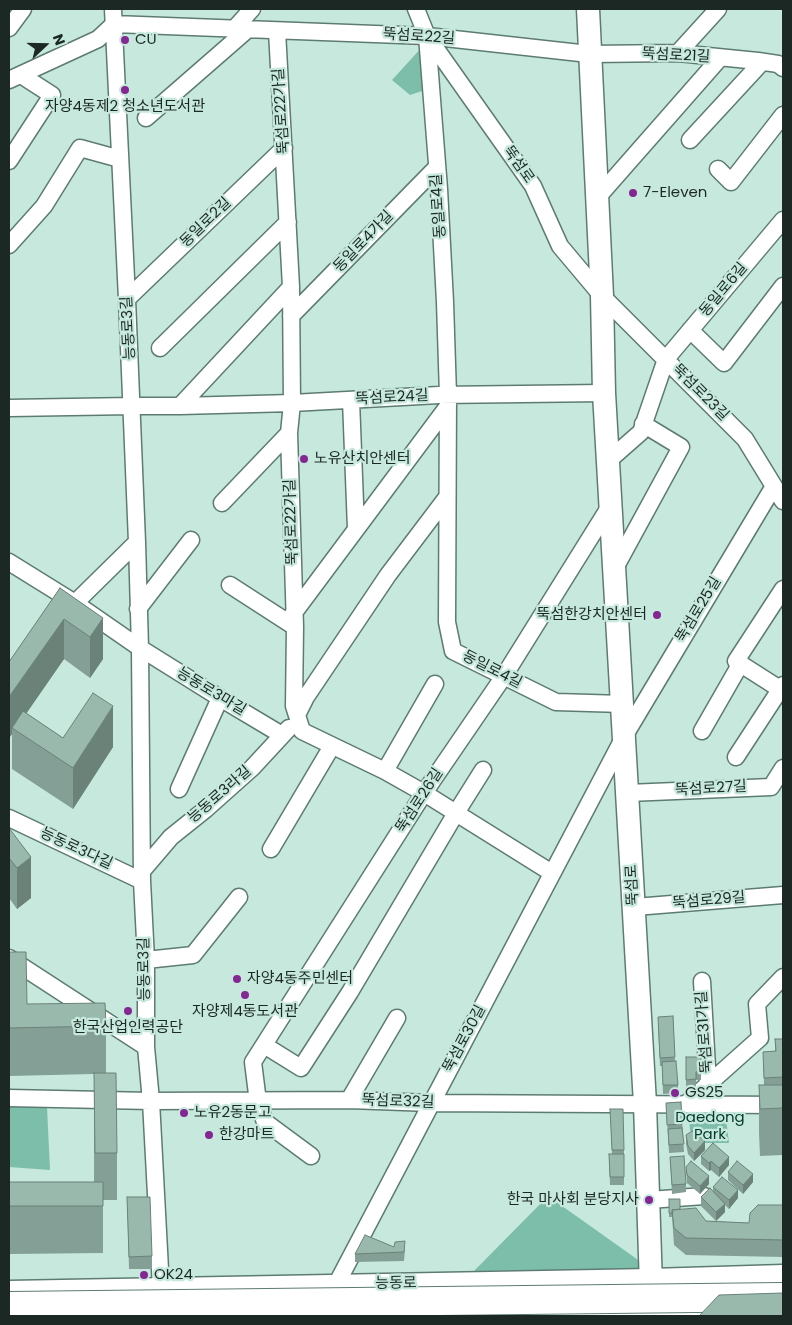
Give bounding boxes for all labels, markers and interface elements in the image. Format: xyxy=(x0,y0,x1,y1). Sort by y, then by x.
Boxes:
north arrow xyxy=(20,20,70,70)
street label: 뚝섬로22길 xyxy=(382,25,456,49)
text: N xyxy=(48,31,70,48)
place label: CU xyxy=(135,31,157,49)
marker: CU xyxy=(119,34,131,46)
street label: 뚝섬로21길 xyxy=(641,45,711,67)
street label: 뚝섬로22가길 xyxy=(270,67,294,155)
marker: 자양4동제2 청소년도서관 xyxy=(119,84,131,96)
place label: 자양4동제2 청소년도서관 xyxy=(45,98,205,116)
street label: 뚝섬로 xyxy=(499,143,537,187)
street label: 동일로4길 xyxy=(428,173,450,239)
place label: 7-Eleven xyxy=(643,184,707,202)
marker: 7-Eleven xyxy=(627,187,639,199)
street label: 동일로2길 xyxy=(177,194,235,252)
street label: 동일로4가길 xyxy=(330,208,398,276)
street label: 동일로6길 xyxy=(696,259,752,321)
street label: 능동로3길 xyxy=(118,296,140,360)
street label: 뚝섬로23길 xyxy=(668,361,732,425)
street label: 뚝섬로24길 xyxy=(355,387,429,409)
place label: 노유산치안센터 xyxy=(314,450,411,468)
marker: 노유산치안센터 xyxy=(298,453,310,465)
street label: 뚝섬로22가길 xyxy=(282,479,302,565)
street label: 뚝섬로25길 xyxy=(672,574,726,646)
place label: 뚝섬한강치안센터 xyxy=(537,606,647,624)
marker: 뚝섬한강치안센터 xyxy=(651,609,663,621)
street label: 동일로4길 xyxy=(459,647,525,693)
street label: 능동로3마길 xyxy=(173,664,249,720)
street label: 능동로3라길 xyxy=(185,763,255,827)
street label: 뚝섬로26길 xyxy=(392,765,448,837)
street label: 뚝섬로27길 xyxy=(675,778,747,800)
street label: 능동로3다길 xyxy=(37,824,115,874)
street label: 뚝섬로 xyxy=(623,864,643,906)
street label: 뚝섬로29길 xyxy=(672,889,746,913)
street label: 능동로3길 xyxy=(135,937,155,1001)
place label: 자양4동주민센터 xyxy=(247,970,353,988)
marker: 자양4동주민센터 xyxy=(231,973,243,985)
marker: 자양제4동도서관 xyxy=(239,989,251,1001)
street label: 뚝섬로31가길 xyxy=(693,990,717,1074)
street label: 뚝섬로30길 xyxy=(440,1002,490,1076)
place label: 자양제4동도서관 xyxy=(192,1003,298,1021)
marker: 한국산업인력공단 xyxy=(122,1005,134,1017)
place label: 한국산업인력공단 xyxy=(73,1019,183,1037)
place label: GS25 xyxy=(685,1084,724,1102)
marker: GS25 xyxy=(669,1087,681,1099)
street label: 뚝섬로32길 xyxy=(361,1092,435,1112)
place label: 노유2동문고 xyxy=(194,1104,272,1122)
marker: 노유2동문고 xyxy=(178,1107,190,1119)
park label: Daedong Park xyxy=(675,1109,745,1144)
place label: 한강마트 xyxy=(219,1126,274,1144)
marker: 한강마트 xyxy=(203,1129,215,1141)
place label: 한국 마사회 분당지사 xyxy=(507,1191,639,1209)
marker: 한국 마사회 분당지사 xyxy=(643,1194,655,1206)
place label: OK24 xyxy=(154,1266,193,1284)
marker: OK24 xyxy=(138,1269,150,1281)
street label: 능동로 xyxy=(375,1275,417,1293)

